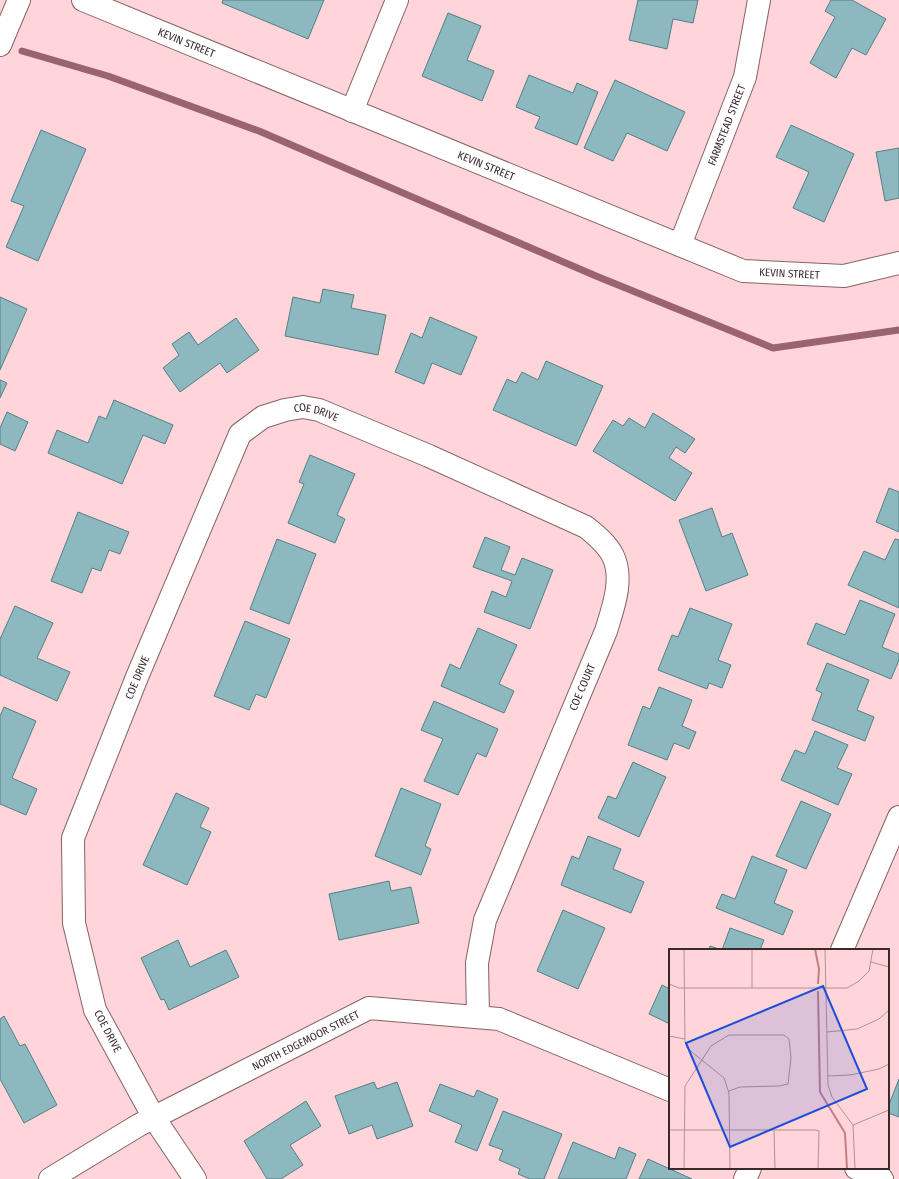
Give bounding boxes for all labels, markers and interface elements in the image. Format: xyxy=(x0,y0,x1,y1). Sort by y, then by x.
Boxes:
street label: KEVIN STREET xyxy=(156,25,218,61)
street label: FARMSTEAD STREET xyxy=(705,82,749,167)
street label: KEVIN STREET xyxy=(456,149,517,184)
street label: KEVIN STREET xyxy=(759,266,821,282)
street label: COE DRIVE xyxy=(293,401,340,424)
street label: COE DRIVE xyxy=(123,654,152,701)
street label: COE COURT xyxy=(567,661,598,713)
inset map xyxy=(669,949,889,1169)
street label: COE DRIVE xyxy=(91,1008,124,1055)
street label: NORTH EDGEMOOR STREET xyxy=(250,1008,362,1073)

